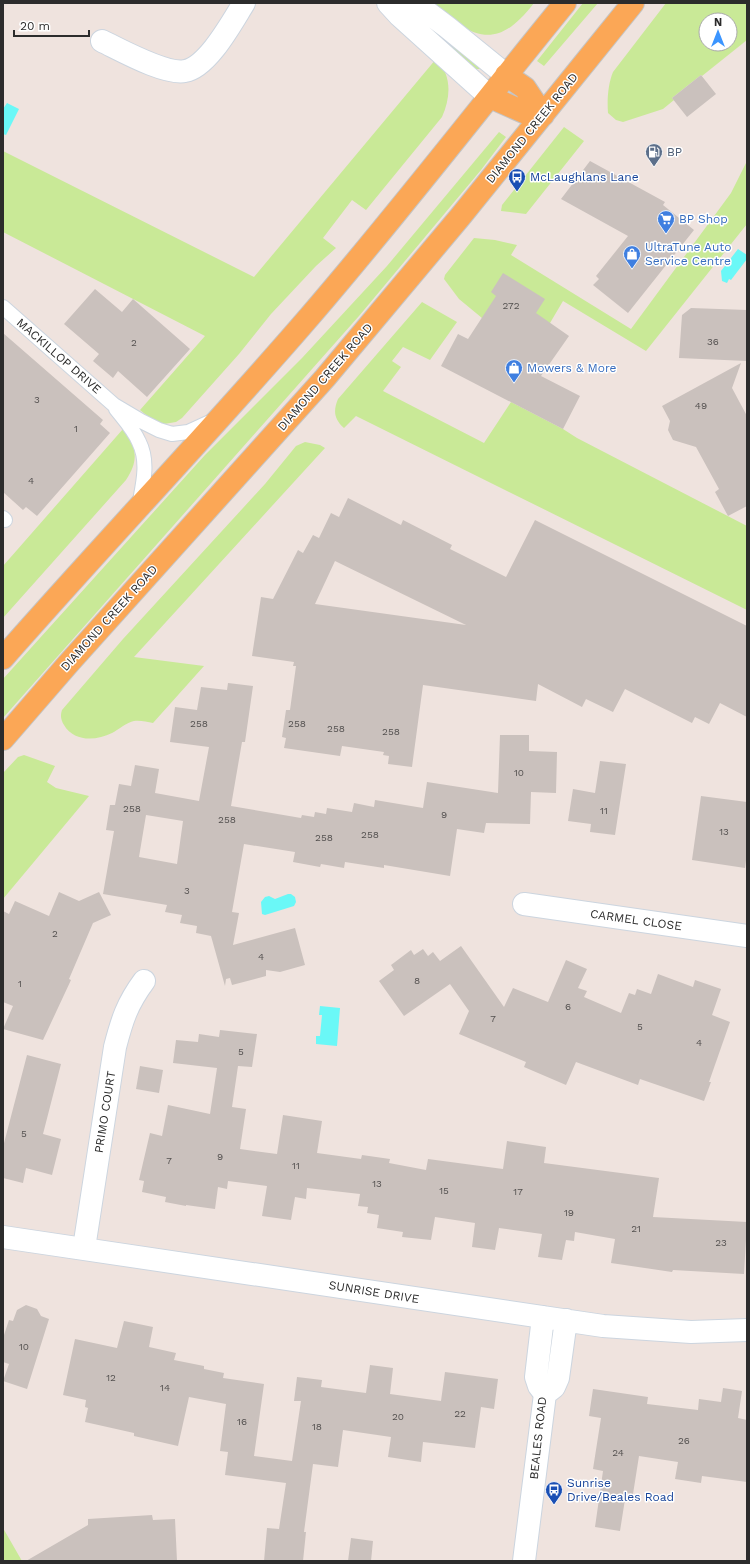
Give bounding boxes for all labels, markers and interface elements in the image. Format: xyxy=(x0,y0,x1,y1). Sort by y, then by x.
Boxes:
scale bar xyxy=(14,12,89,38)
north arrow xyxy=(698,12,738,52)
text: N xyxy=(714,16,722,29)
text: 20 m xyxy=(20,19,50,33)
street label: DIAMOND CREEK ROAD xyxy=(483,70,581,186)
fuel station icon: BP xyxy=(644,142,664,167)
place label: BP xyxy=(667,145,682,159)
bus stop icon: McLaughlans Lane xyxy=(507,167,527,192)
place label: McLaughlans Lane xyxy=(530,170,639,184)
supermarket icon: BP Shop xyxy=(656,209,676,234)
place label: BP Shop xyxy=(679,212,728,226)
place label: UltraTune Auto Service Centre xyxy=(645,240,732,268)
shop icon: UltraTune Auto Service Centre xyxy=(622,244,642,269)
house number: 272 xyxy=(502,300,520,311)
street label: MACKILLOP DRIVE xyxy=(14,315,104,397)
street label: DIAMOND CREEK ROAD xyxy=(275,321,375,433)
house number: 36 xyxy=(707,336,719,347)
house number: 2 xyxy=(131,337,137,348)
shop icon: Mowers & More xyxy=(504,358,524,383)
place label: Mowers & More xyxy=(527,361,617,375)
house number: 3 xyxy=(34,394,40,405)
house number: 49 xyxy=(695,400,707,411)
house number: 1 xyxy=(74,423,78,434)
house number: 4 xyxy=(28,475,34,486)
street label: DIAMOND CREEK ROAD xyxy=(58,562,160,674)
house number: 258 xyxy=(190,718,208,729)
house number: 258 xyxy=(288,718,306,729)
house number: 258 xyxy=(327,723,345,734)
house number: 258 xyxy=(382,726,400,737)
house number: 10 xyxy=(514,767,524,778)
house number: 258 xyxy=(123,803,141,814)
house number: 11 xyxy=(600,805,608,816)
house number: 9 xyxy=(441,809,447,820)
house number: 258 xyxy=(218,814,236,825)
house number: 13 xyxy=(719,826,729,837)
house number: 258 xyxy=(361,829,379,840)
house number: 258 xyxy=(315,832,333,843)
house number: 3 xyxy=(184,885,190,896)
street label: CARMEL CLOSE xyxy=(589,907,683,933)
house number: 2 xyxy=(52,928,58,939)
house number: 4 xyxy=(258,951,264,962)
house number: 8 xyxy=(414,975,420,986)
house number: 1 xyxy=(18,978,22,989)
house number: 6 xyxy=(565,1001,571,1012)
house number: 7 xyxy=(490,1013,496,1024)
house number: 5 xyxy=(637,1021,643,1032)
house number: 4 xyxy=(696,1037,702,1048)
house number: 5 xyxy=(238,1046,244,1057)
street label: PRIMO COURT xyxy=(92,1070,118,1154)
house number: 5 xyxy=(21,1128,27,1139)
house number: 9 xyxy=(217,1151,223,1162)
house number: 7 xyxy=(166,1155,172,1166)
house number: 11 xyxy=(292,1160,300,1171)
house number: 13 xyxy=(372,1178,382,1189)
house number: 15 xyxy=(439,1185,449,1196)
house number: 17 xyxy=(513,1186,523,1197)
house number: 19 xyxy=(564,1207,574,1218)
house number: 21 xyxy=(631,1223,641,1234)
house number: 23 xyxy=(715,1237,727,1248)
street label: SUNRISE DRIVE xyxy=(328,1278,421,1306)
house number: 10 xyxy=(19,1341,29,1352)
house number: 12 xyxy=(106,1372,116,1383)
house number: 14 xyxy=(160,1382,170,1393)
street label: BEALES ROAD xyxy=(527,1396,549,1480)
house number: 22 xyxy=(454,1408,466,1419)
house number: 20 xyxy=(392,1411,404,1422)
house number: 16 xyxy=(237,1416,247,1427)
house number: 18 xyxy=(312,1421,322,1432)
house number: 26 xyxy=(678,1435,690,1446)
house number: 24 xyxy=(612,1447,624,1458)
place label: Sunrise Drive/Beales Road xyxy=(567,1476,674,1504)
bus stop icon: Sunrise Drive/Beales Road xyxy=(544,1480,564,1505)

